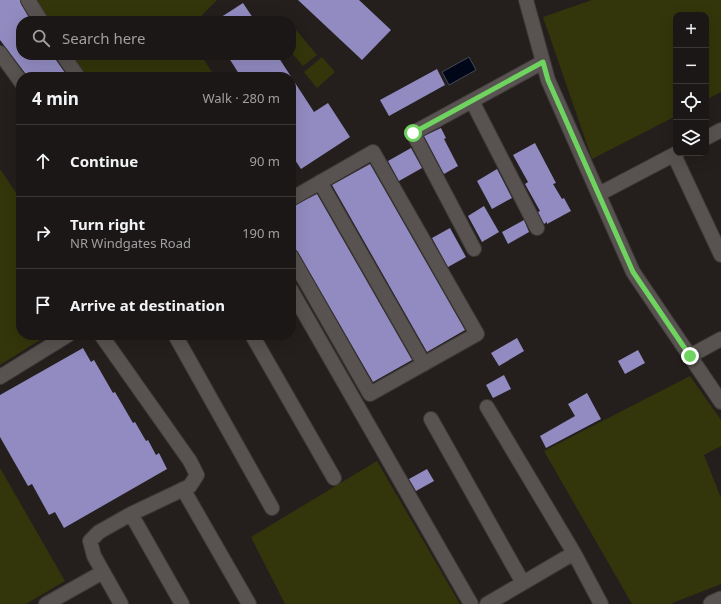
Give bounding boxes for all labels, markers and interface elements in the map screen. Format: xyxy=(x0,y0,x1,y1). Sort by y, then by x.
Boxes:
map controls xyxy=(673,12,709,156)
button: + xyxy=(673,12,709,48)
search box xyxy=(16,16,296,60)
icon: search xyxy=(30,27,52,49)
text: Search here xyxy=(62,28,145,48)
button: − xyxy=(673,48,709,84)
button: locate xyxy=(673,84,709,120)
text: 4 min xyxy=(32,87,79,110)
text: Walk · 280 m xyxy=(202,89,280,107)
button: layers xyxy=(673,120,709,156)
route start xyxy=(404,124,422,142)
icon: ahead xyxy=(32,150,54,172)
text: Continue xyxy=(70,151,138,171)
text: 90 m xyxy=(250,152,280,170)
text: Turn right xyxy=(70,214,145,234)
icon: right xyxy=(32,222,54,244)
text: 190 m xyxy=(242,224,280,242)
text: NR Windgates Road xyxy=(70,234,191,252)
icon: arrive xyxy=(32,294,54,316)
text: Arrive at destination xyxy=(70,295,225,315)
route end xyxy=(681,347,699,365)

